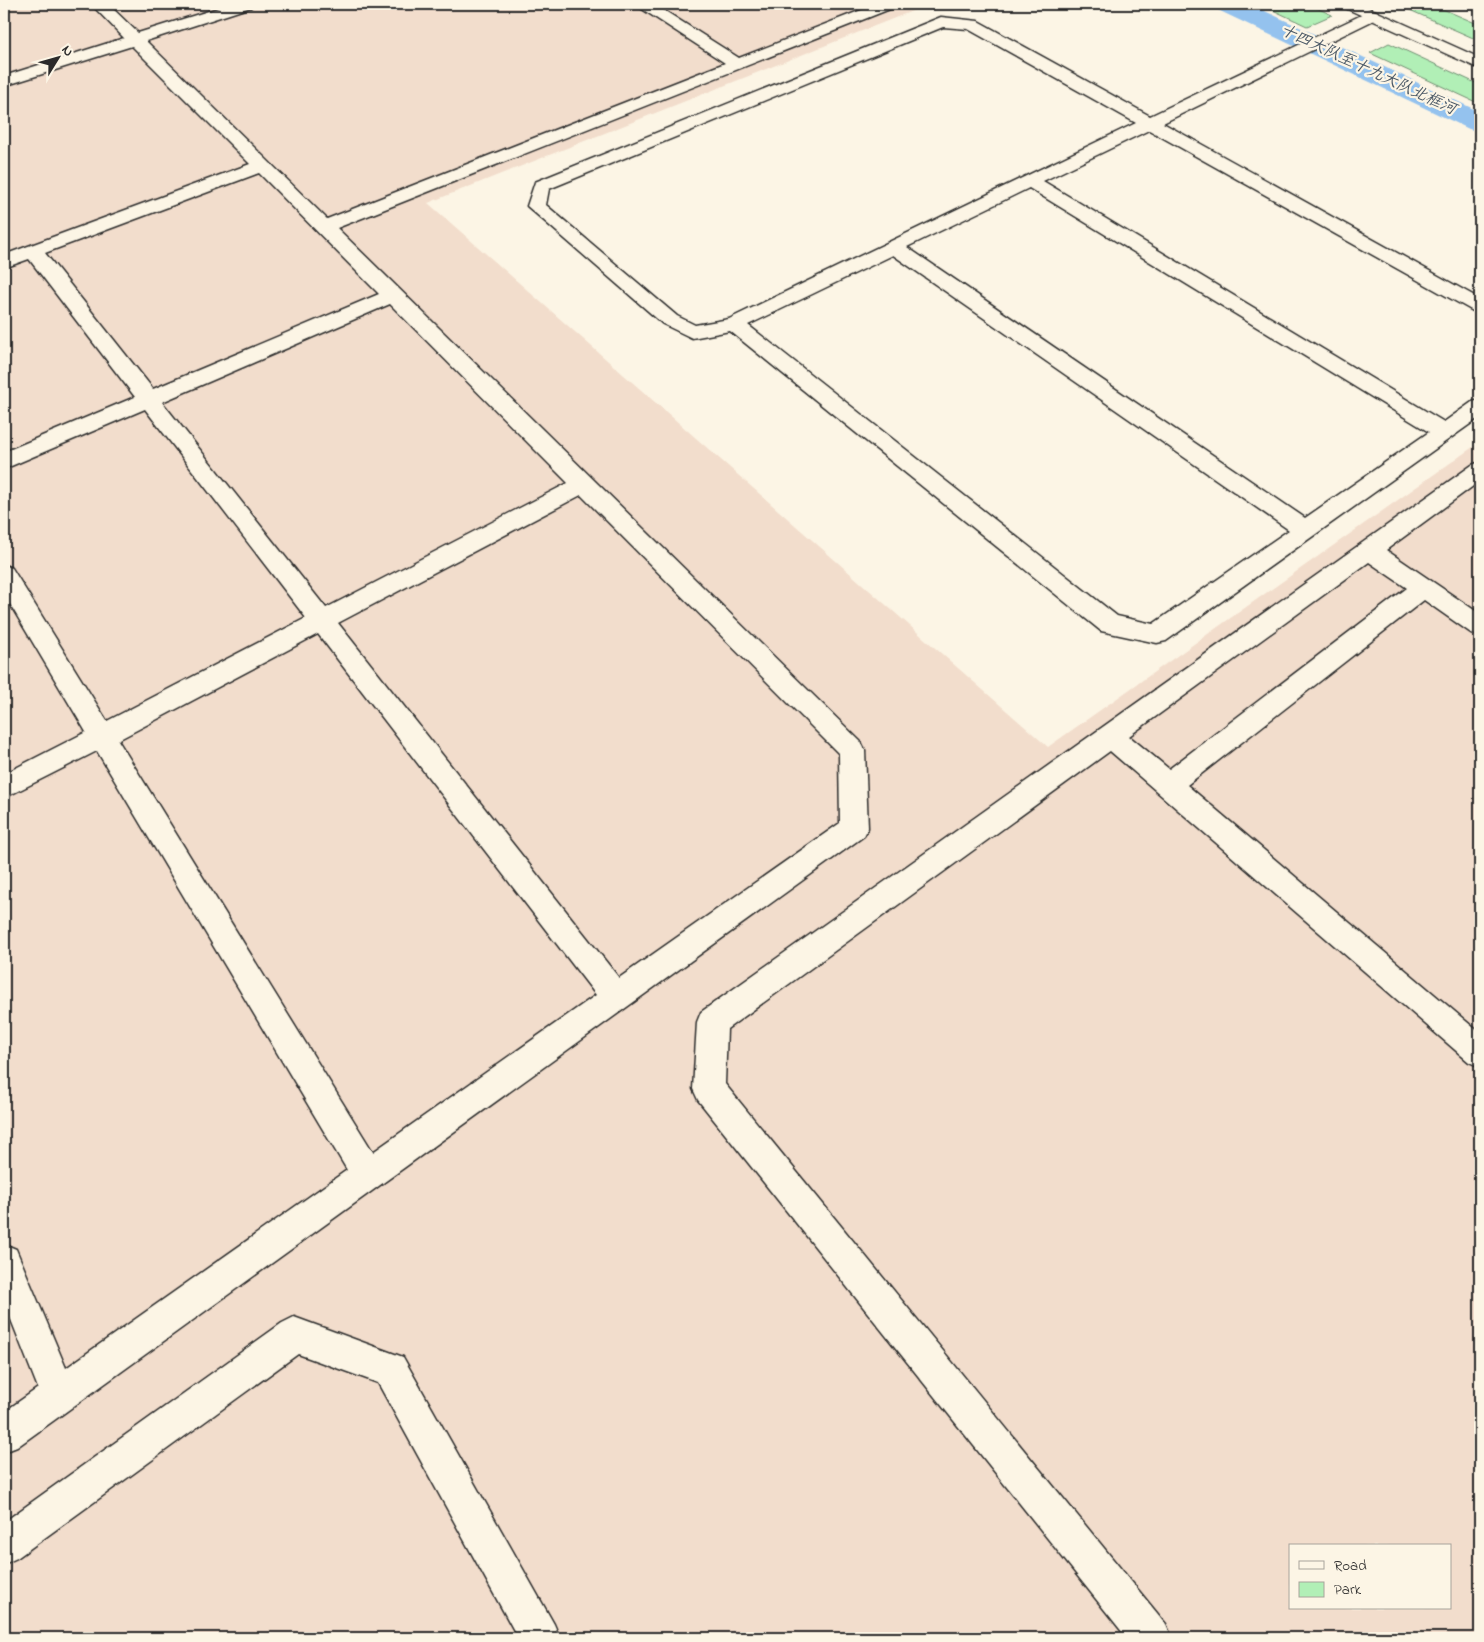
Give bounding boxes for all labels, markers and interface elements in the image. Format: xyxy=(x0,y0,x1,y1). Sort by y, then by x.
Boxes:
water label: 十四大队至十九大队北框河 xyxy=(1276,19,1463,123)
north arrow xyxy=(32,32,82,82)
text: N xyxy=(56,41,78,61)
legend xyxy=(1289,1544,1452,1610)
text: Road xyxy=(1334,1555,1367,1577)
text: Park xyxy=(1334,1579,1362,1601)

